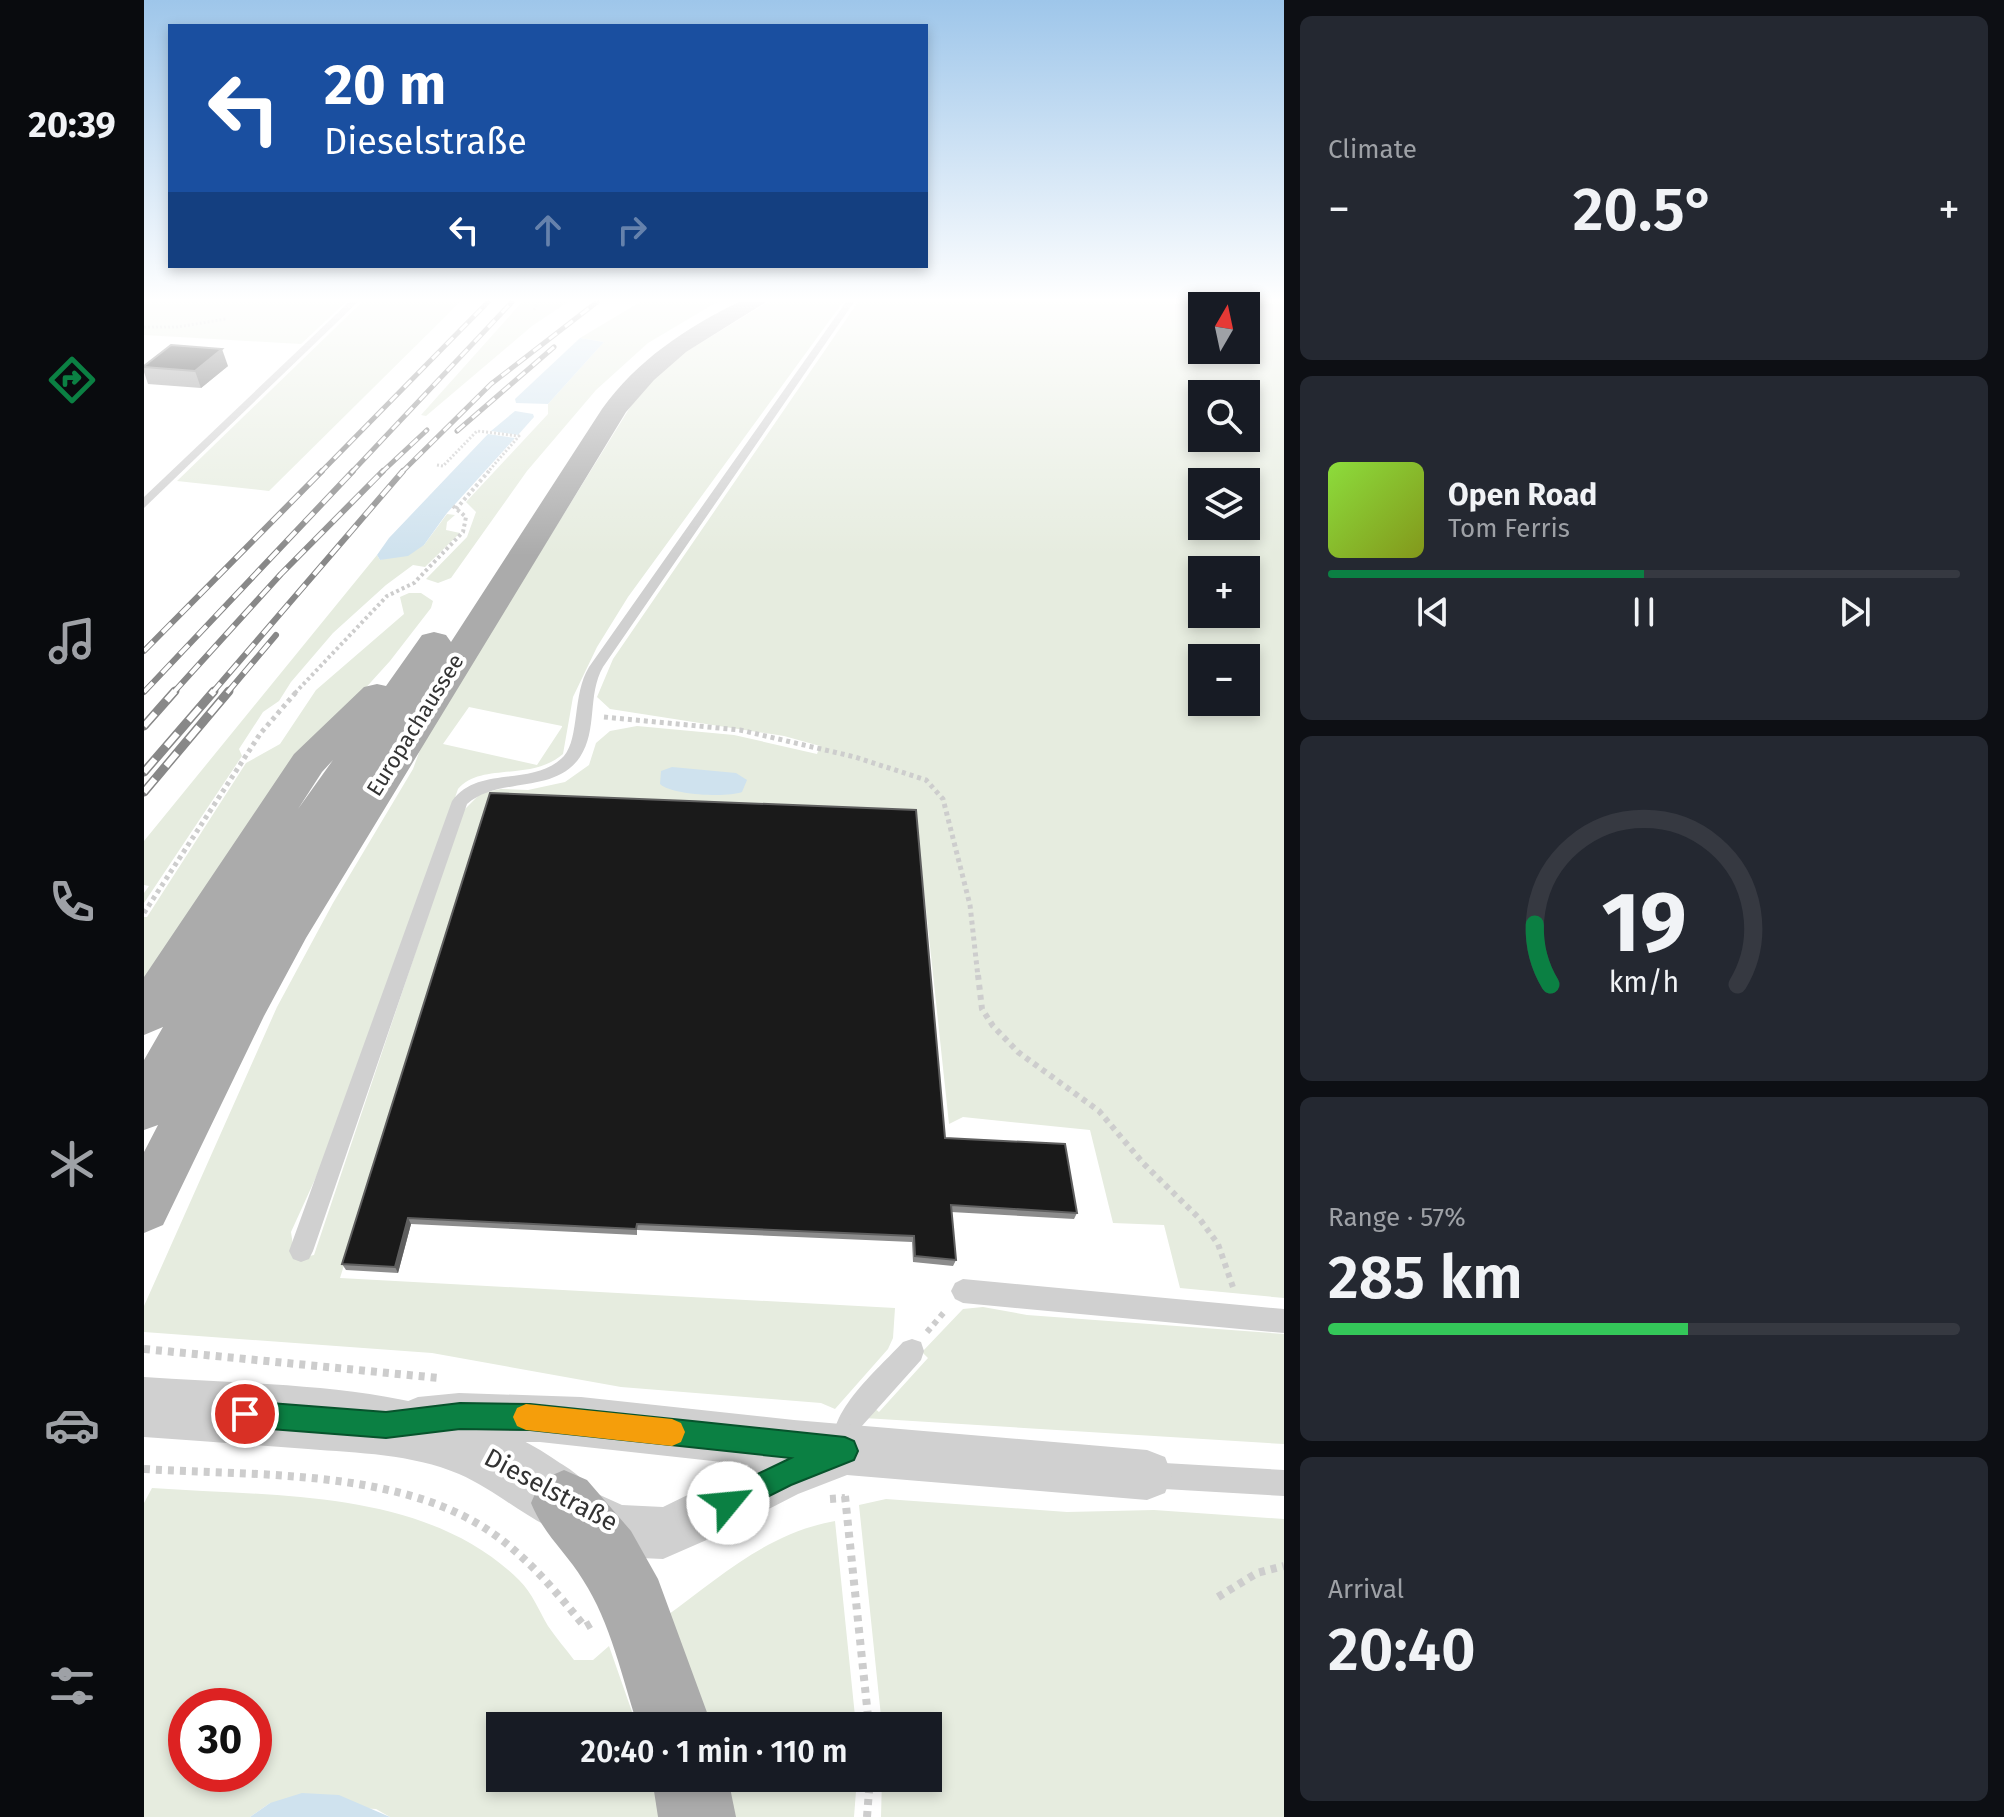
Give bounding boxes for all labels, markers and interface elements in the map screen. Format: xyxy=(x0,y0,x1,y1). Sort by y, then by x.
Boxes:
text: 20 m xyxy=(324,52,446,119)
icon: left xyxy=(192,56,296,160)
text: 20:39 xyxy=(28,103,116,147)
text: Dieselstraße xyxy=(324,120,527,164)
text: Climate xyxy=(1328,134,1417,165)
text: 20.5° xyxy=(1573,174,1715,246)
text: − xyxy=(1328,183,1350,236)
text: + xyxy=(1938,183,1960,236)
icon: left xyxy=(442,208,486,252)
icon: ahead xyxy=(526,208,570,252)
icon: right xyxy=(610,208,654,252)
north arrow xyxy=(1188,292,1260,364)
map controls xyxy=(1188,292,1260,716)
icon: directions xyxy=(44,352,100,408)
button: search xyxy=(1188,380,1260,452)
button: layers xyxy=(1188,468,1260,540)
text: Open Road xyxy=(1448,477,1597,513)
text: Tom Ferris xyxy=(1448,513,1570,544)
button: + xyxy=(1188,556,1260,628)
icon: previous xyxy=(1411,590,1455,634)
icon: pause xyxy=(1622,590,1666,634)
icon: next xyxy=(1833,590,1877,634)
icon: music xyxy=(44,613,100,669)
button: − xyxy=(1188,644,1260,716)
street label: Europachaussee xyxy=(361,649,469,801)
text: 19 xyxy=(1601,872,1687,972)
icon: phone xyxy=(44,874,100,930)
text: km/h xyxy=(1609,965,1679,1000)
icon: climate xyxy=(44,1136,100,1192)
text: Range · 57% xyxy=(1328,1202,1466,1233)
text: 285 km xyxy=(1328,1242,1523,1314)
pin xyxy=(211,1380,279,1448)
icon: arrive xyxy=(223,1392,267,1436)
icon: car xyxy=(44,1397,100,1453)
street label: Dieselstraße xyxy=(479,1442,623,1538)
position arrow xyxy=(686,1461,770,1545)
text: Arrival xyxy=(1328,1574,1404,1605)
text: 20:40 xyxy=(1328,1614,1476,1686)
icon: filters xyxy=(44,1658,100,1714)
speed limit sign: 30 xyxy=(168,1688,272,1792)
text: 20:40 · 1 min · 110 m xyxy=(581,1734,847,1770)

